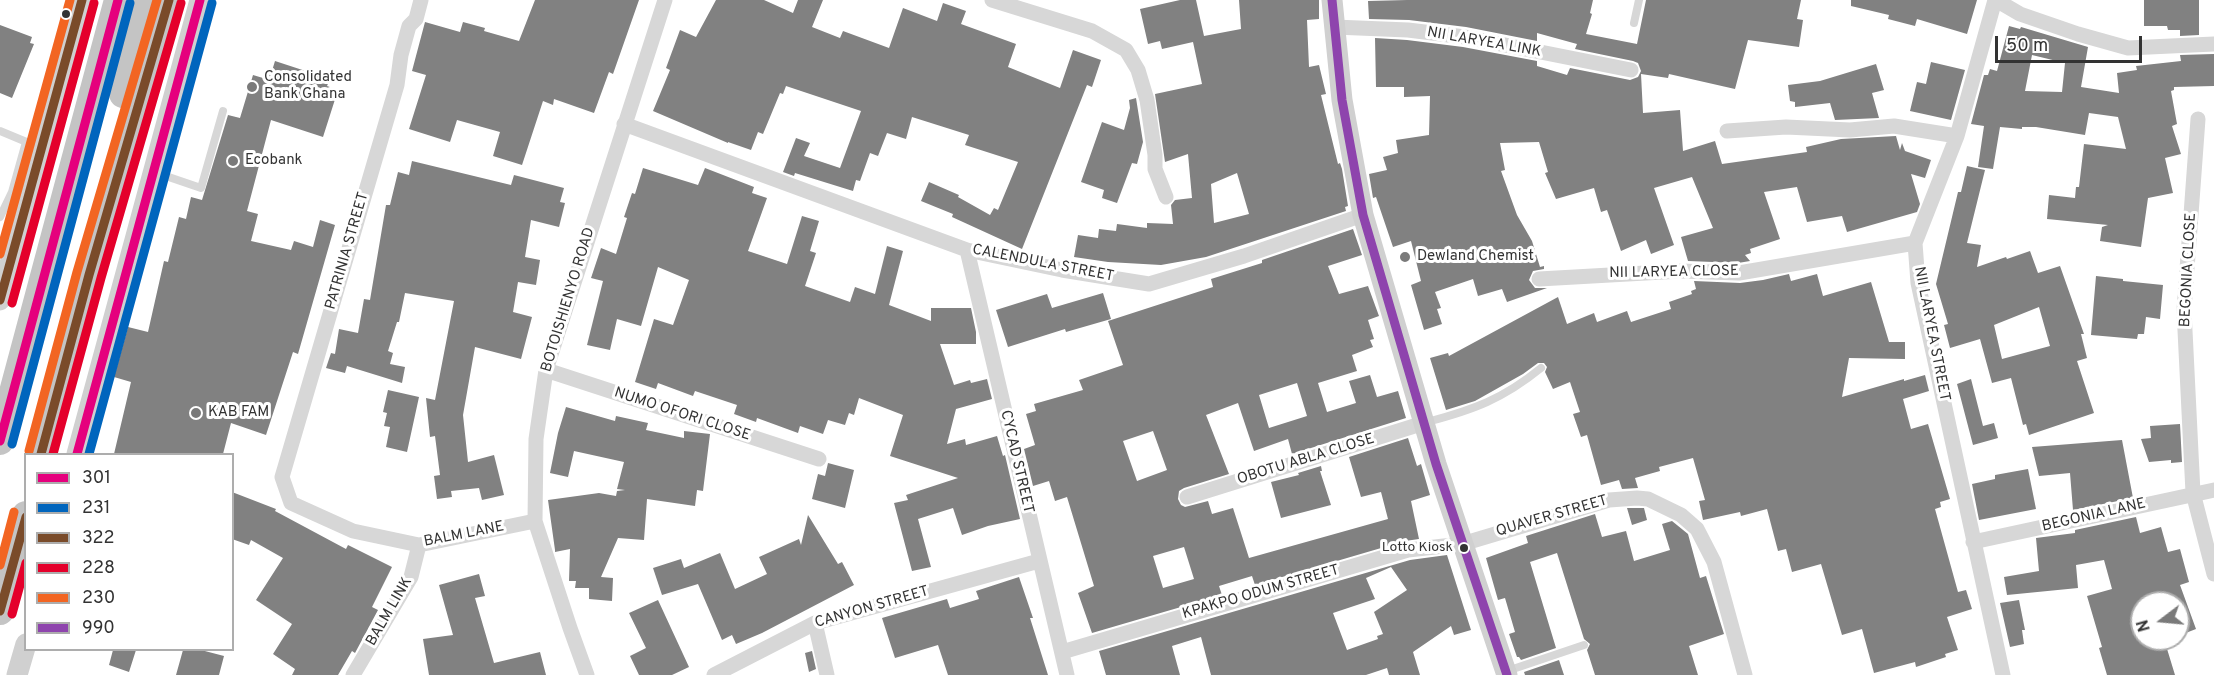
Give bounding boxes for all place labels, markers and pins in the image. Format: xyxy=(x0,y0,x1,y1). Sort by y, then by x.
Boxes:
unlabelled marker xyxy=(60,8,72,20)
place label: Consolidated Bank Ghana xyxy=(264,69,352,104)
marker: Consolidated Bank Ghana xyxy=(245,80,259,94)
place label: Ecobank xyxy=(245,152,303,170)
marker: Ecobank xyxy=(226,154,240,168)
place label: Dewland Chemist xyxy=(1417,248,1534,266)
marker: Dewland Chemist xyxy=(1398,250,1412,264)
place label: KAB FAM xyxy=(208,404,269,422)
marker: KAB FAM xyxy=(189,406,203,420)
place label: Lotto Kiosk xyxy=(1382,540,1453,556)
marker: Lotto Kiosk xyxy=(1458,542,1470,554)

